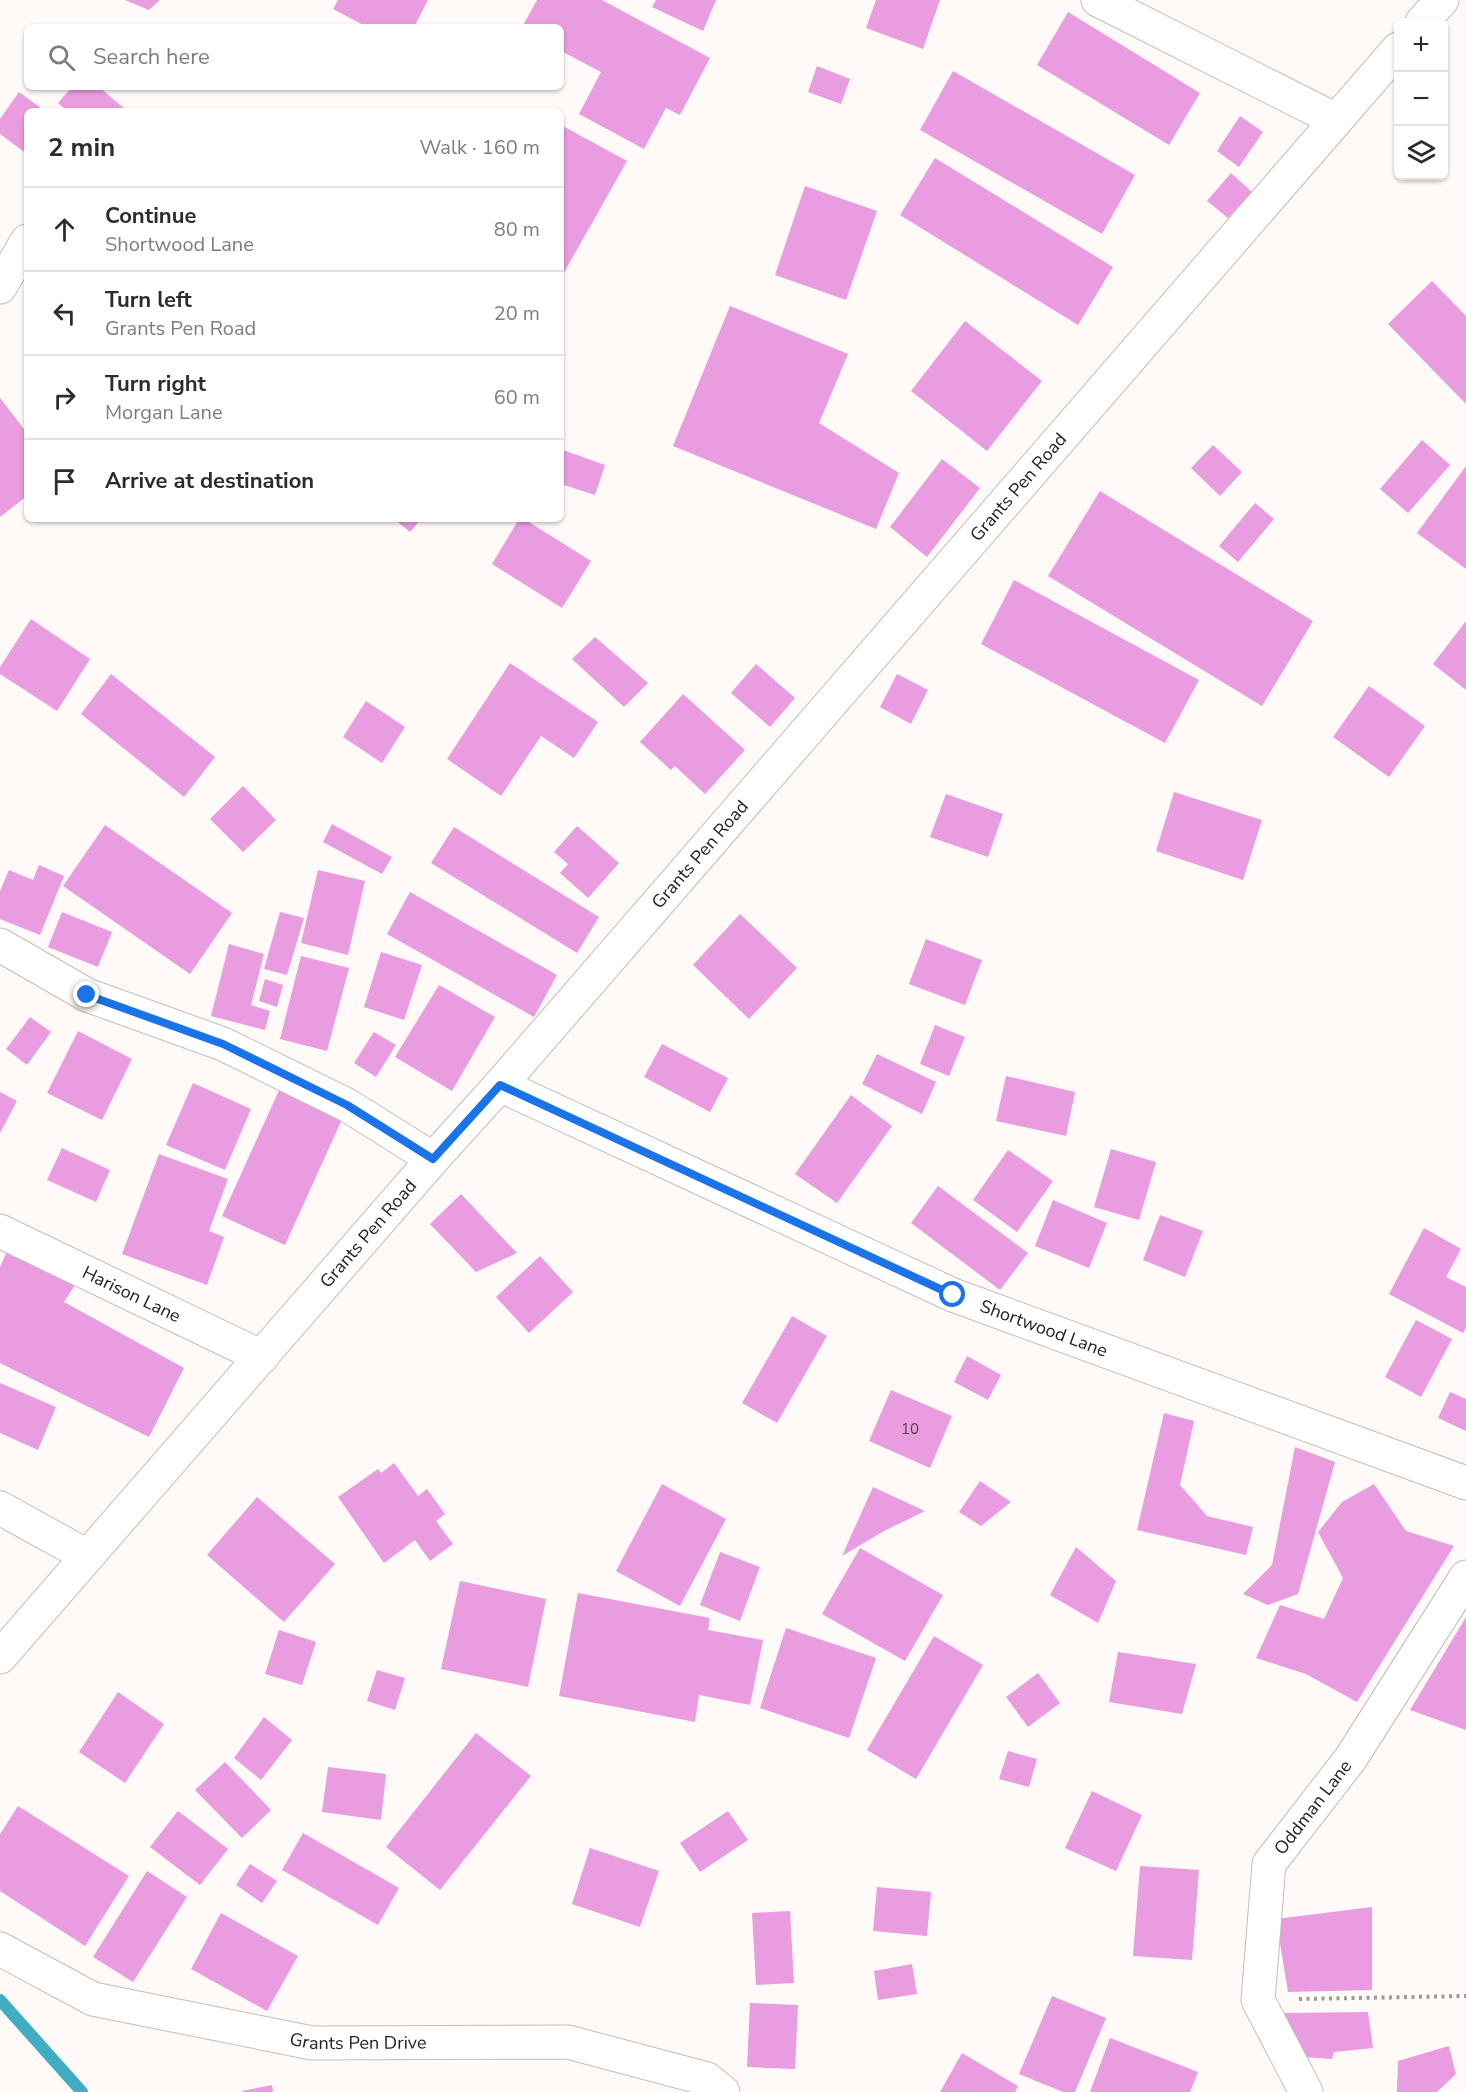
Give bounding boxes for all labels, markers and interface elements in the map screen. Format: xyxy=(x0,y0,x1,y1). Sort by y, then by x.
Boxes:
map controls xyxy=(1394,18,1448,180)
button: + xyxy=(1394,18,1448,72)
search box xyxy=(24,24,564,90)
icon: search xyxy=(45,41,78,74)
text: Search here xyxy=(93,42,210,72)
button: − xyxy=(1394,72,1448,126)
button: layers xyxy=(1394,126,1448,180)
text: 2 min xyxy=(48,130,115,165)
text: Walk · 160 m xyxy=(420,134,540,161)
text: Continue xyxy=(105,201,196,231)
icon: ahead xyxy=(48,213,81,246)
text: 80 m xyxy=(494,216,540,243)
text: Shortwood Lane xyxy=(105,231,254,258)
text: Turn left xyxy=(105,285,192,315)
icon: left xyxy=(48,297,81,330)
text: 20 m xyxy=(494,300,540,327)
text: Grants Pen Road xyxy=(105,315,256,342)
text: Turn right xyxy=(105,369,206,399)
icon: right xyxy=(48,381,81,414)
text: 60 m xyxy=(494,384,540,411)
text: Morgan Lane xyxy=(105,399,223,426)
street label: Grants Pen Road xyxy=(965,428,1072,546)
icon: arrive xyxy=(48,465,81,498)
text: Arrive at destination xyxy=(105,466,314,496)
street label: Grants Pen Road xyxy=(646,795,754,914)
route end xyxy=(73,981,99,1007)
street label: Grants Pen Road xyxy=(314,1174,422,1293)
street label: Harison Lane xyxy=(78,1260,185,1328)
route start xyxy=(939,1281,965,1307)
street label: Shortwood Lane xyxy=(977,1294,1111,1363)
house number: 10 xyxy=(901,1419,919,1439)
street label: Oddman Lane xyxy=(1269,1755,1357,1860)
street label: Grants Pen Drive xyxy=(288,2027,427,2055)

